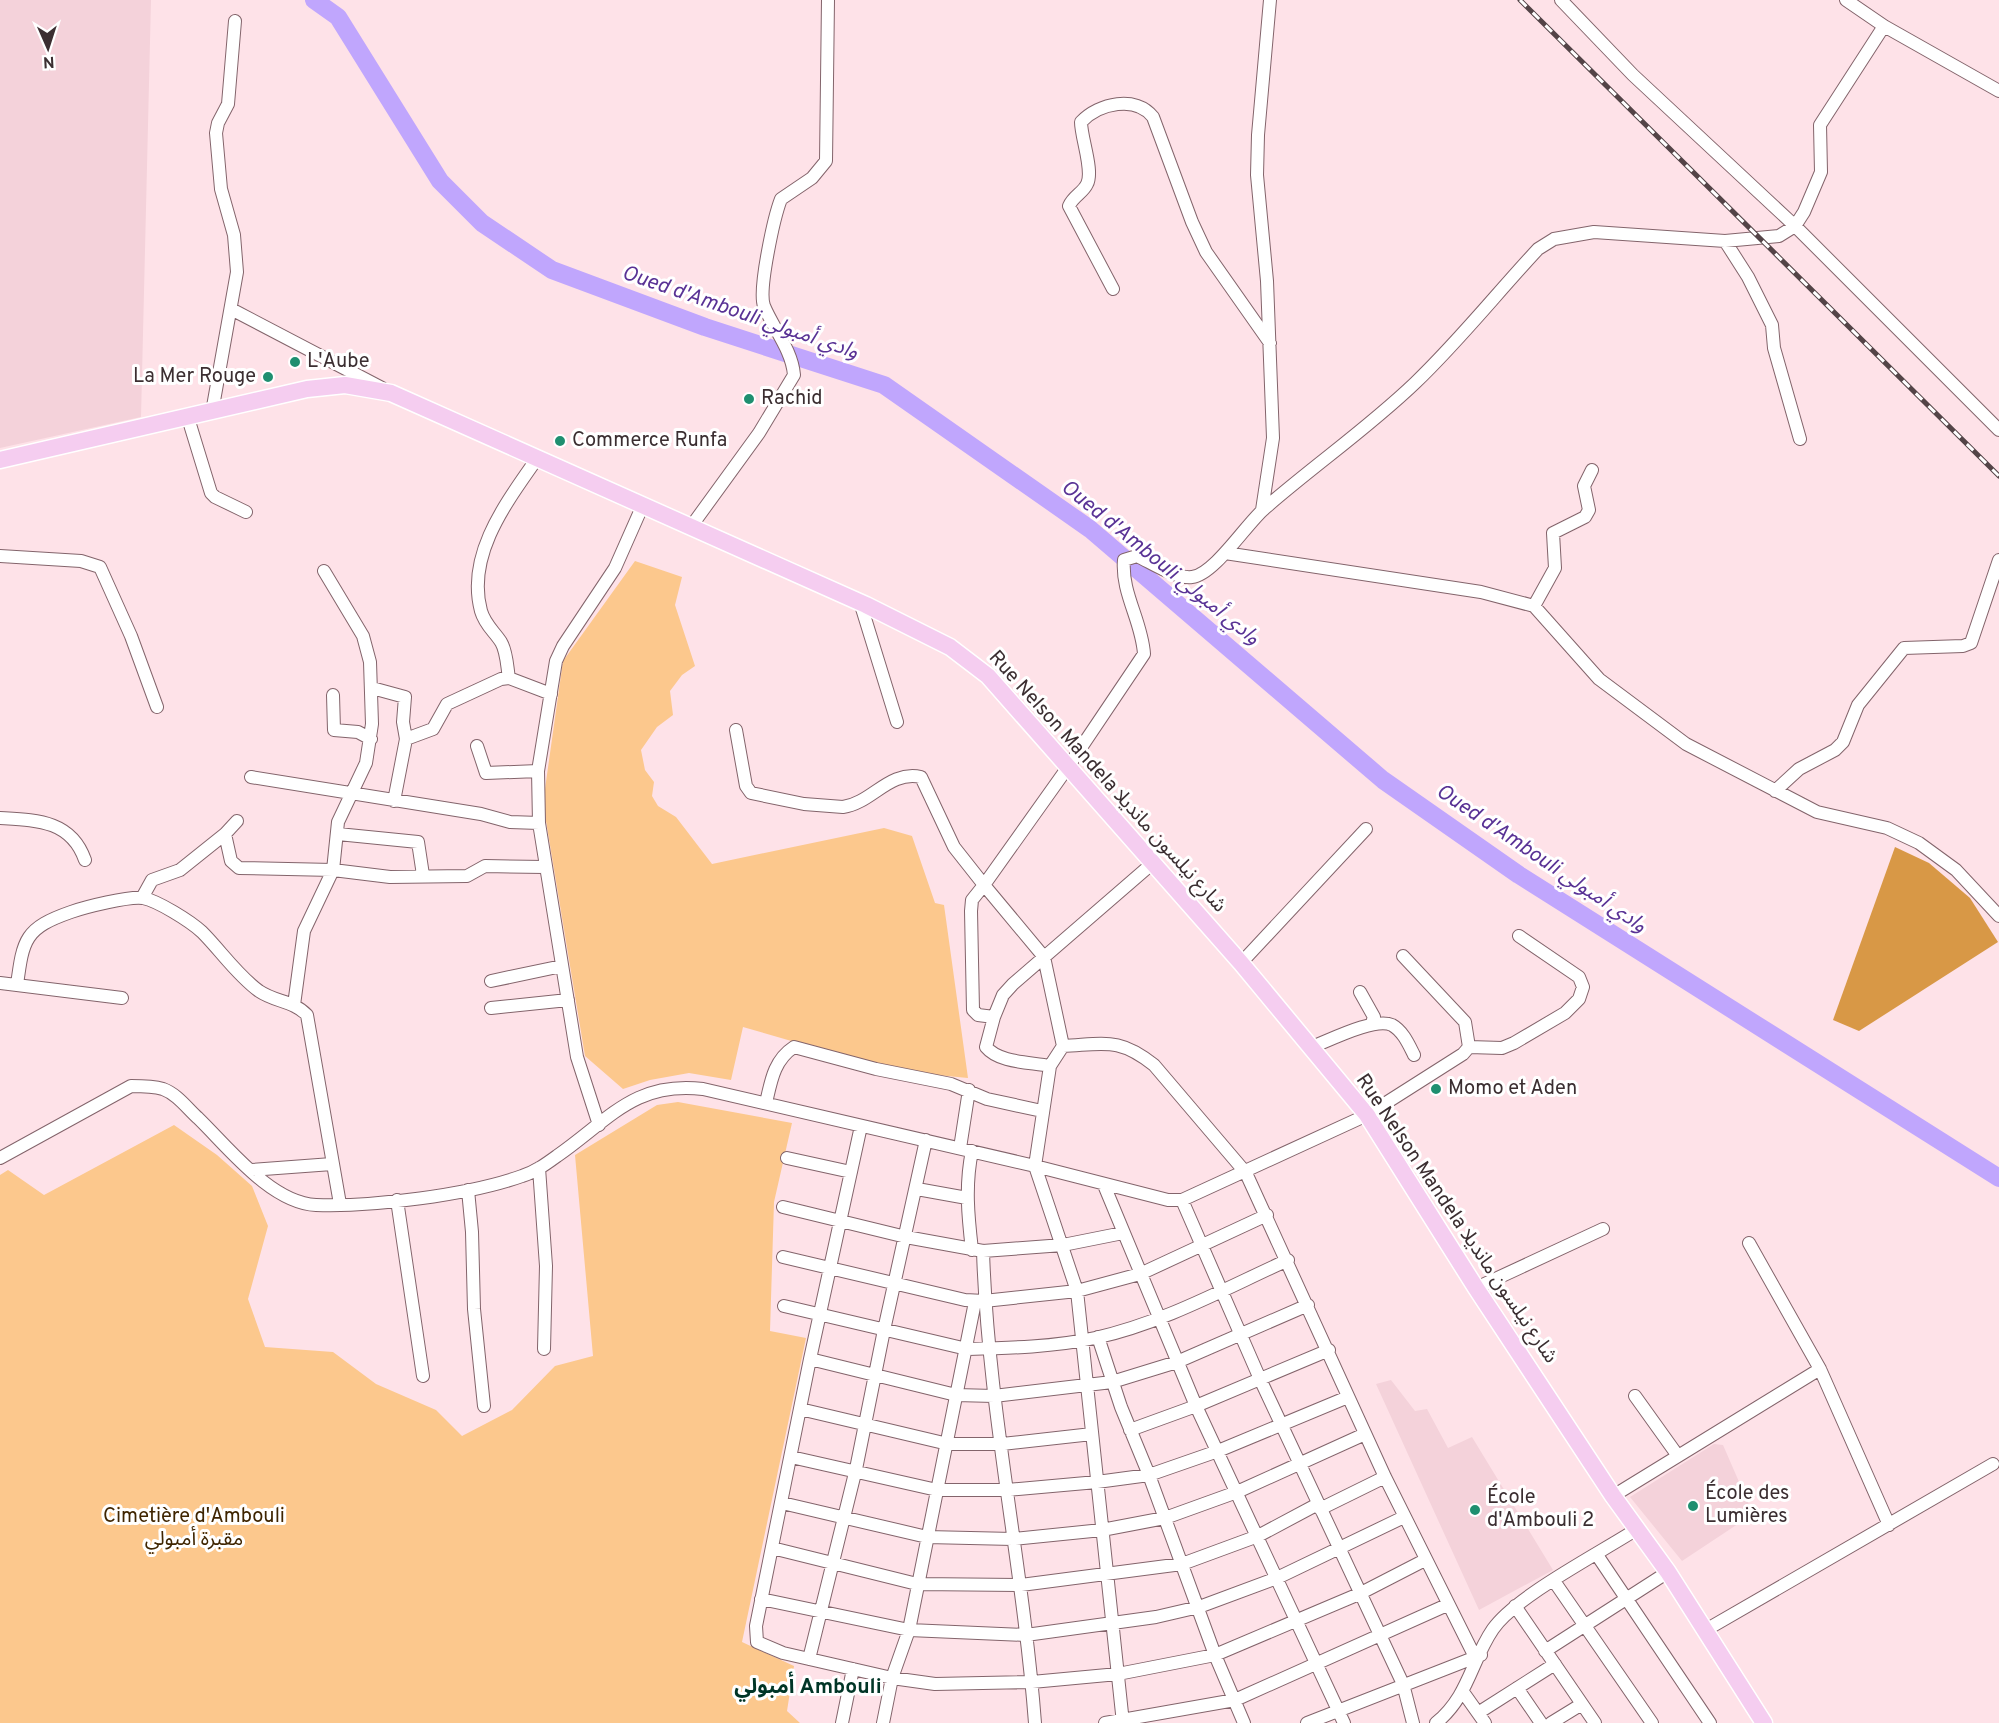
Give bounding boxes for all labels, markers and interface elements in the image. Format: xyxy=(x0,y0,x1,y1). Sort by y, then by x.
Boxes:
north arrow xyxy=(18,18,78,78)
text: N xyxy=(42,51,55,71)
water label: Oued d'Ambouli وادي أمبولي xyxy=(618,258,862,367)
place label: L'Aube xyxy=(307,349,370,375)
marker: L'Aube xyxy=(288,355,302,369)
place label: La Mer Rouge xyxy=(133,364,256,390)
marker: La Mer Rouge xyxy=(261,370,275,384)
place label: Rachid xyxy=(761,386,823,412)
marker: Rachid xyxy=(742,392,756,406)
place label: Commerce Runfa xyxy=(572,428,727,454)
marker: Commerce Runfa xyxy=(553,434,567,448)
water label: Oued d'Ambouli وادي أمبولي xyxy=(1054,473,1266,652)
street label: Rue Nelson Mandela شارع نيلسون مانديلا xyxy=(982,645,1232,919)
water label: Oued d'Ambouli وادي أمبولي xyxy=(1430,777,1652,940)
street label: Rue Nelson Mandela شارع نيلسون مانديلا xyxy=(1349,1069,1563,1369)
place label: Momo et Aden xyxy=(1448,1076,1577,1102)
marker: Momo et Aden xyxy=(1429,1082,1443,1096)
place label: École des Lumières xyxy=(1705,1479,1789,1530)
place label: École d'Ambouli 2 xyxy=(1487,1483,1594,1534)
marker: École des Lumières xyxy=(1686,1499,1700,1513)
marker: École d'Ambouli 2 xyxy=(1468,1503,1482,1517)
park label: Cimetière d'Ambouli مقبرة أمبولي xyxy=(103,1504,285,1554)
district label: أمبولي Ambouli xyxy=(734,1671,882,1702)

